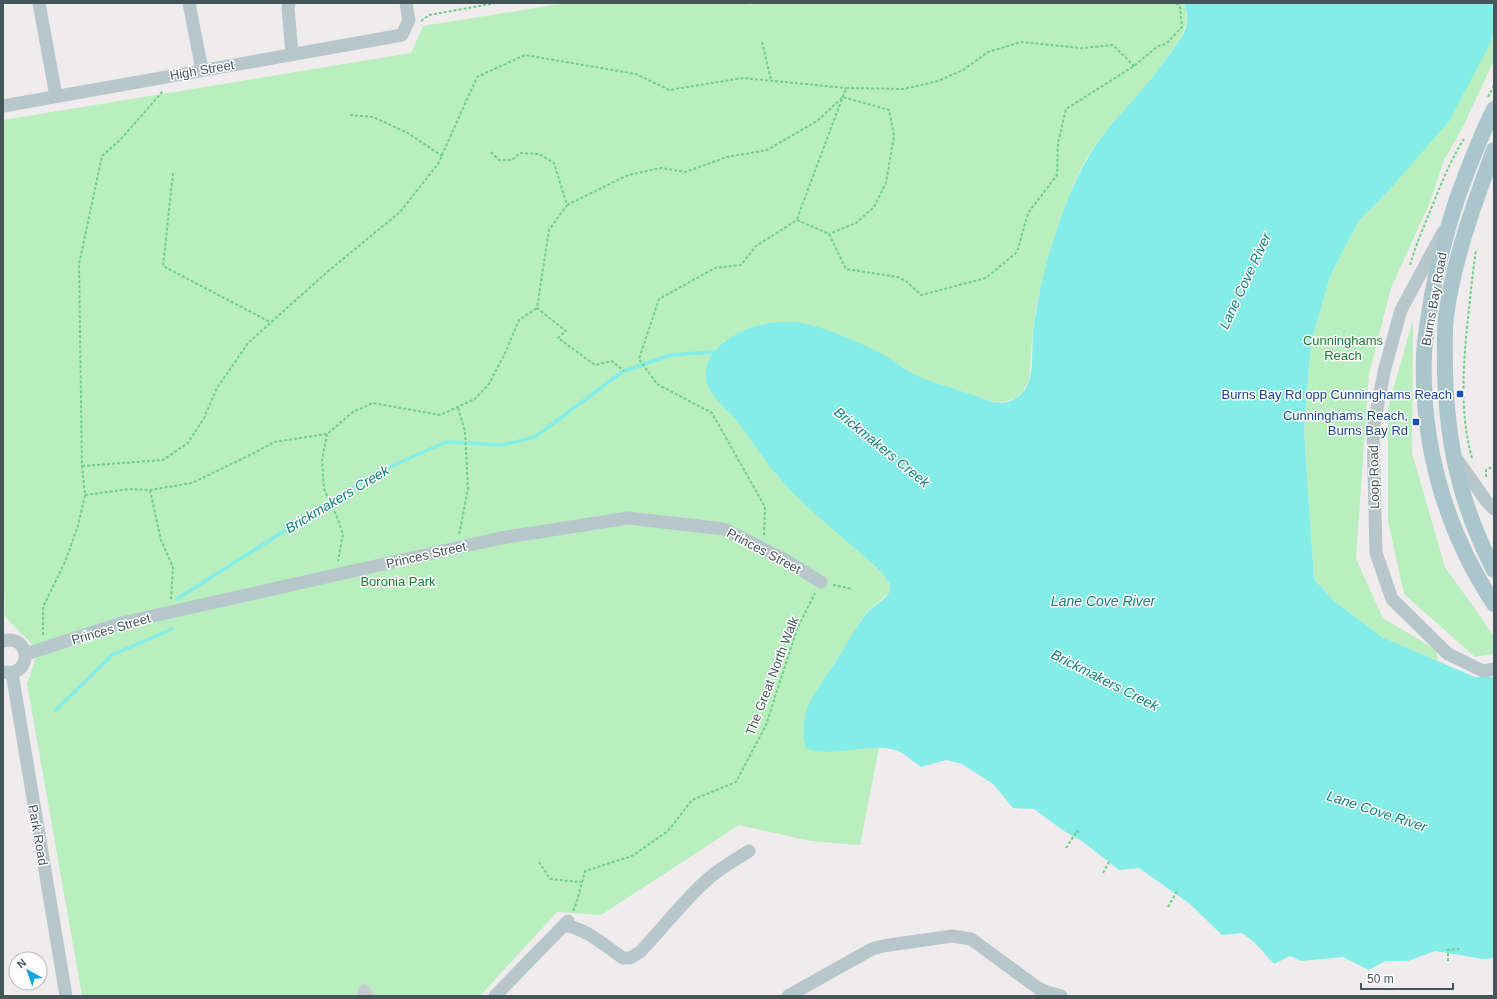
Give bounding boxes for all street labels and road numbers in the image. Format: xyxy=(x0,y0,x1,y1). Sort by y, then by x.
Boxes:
street label: High Street xyxy=(169,57,236,83)
street label: Burns Bay Road xyxy=(1418,251,1450,347)
street label: Loop Road xyxy=(1366,445,1382,509)
street label: Princes Street xyxy=(724,525,804,577)
street label: Princes Street xyxy=(385,538,468,571)
street label: Princes Street xyxy=(70,610,153,647)
street label: The Great North Walk xyxy=(742,614,802,737)
street label: Park Road xyxy=(25,803,51,867)

